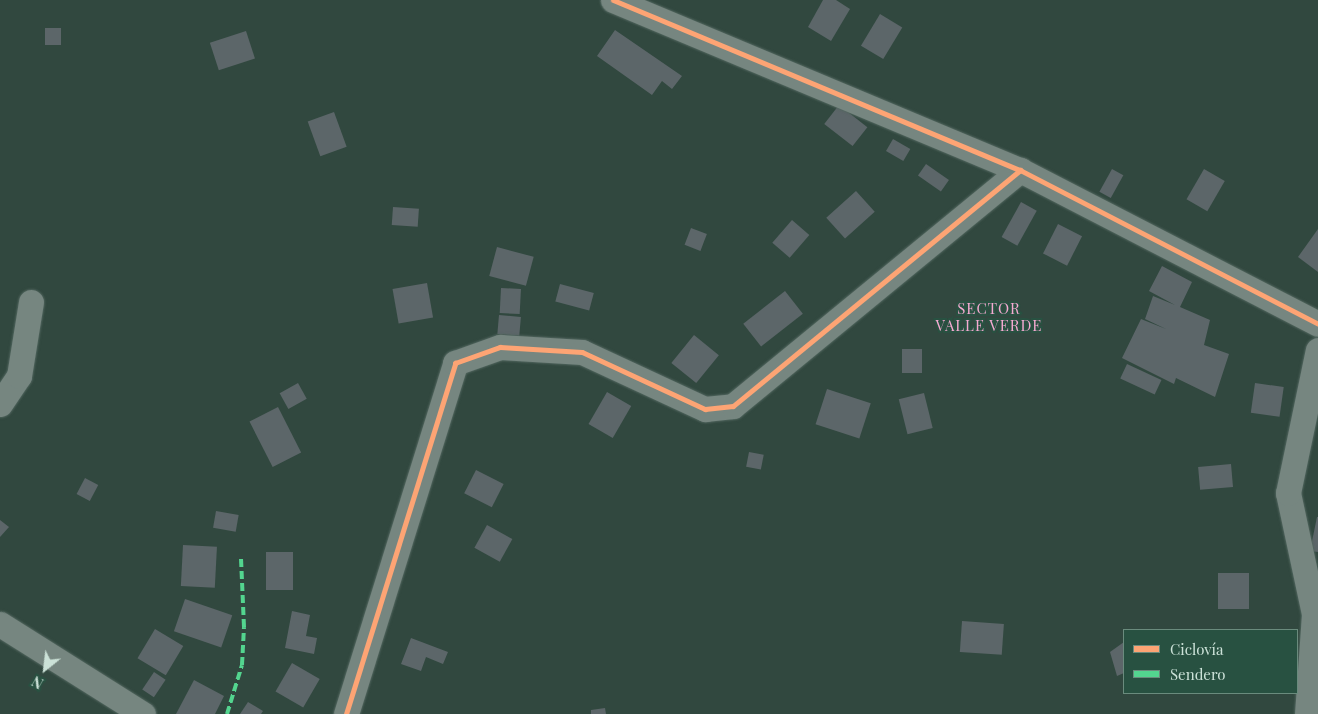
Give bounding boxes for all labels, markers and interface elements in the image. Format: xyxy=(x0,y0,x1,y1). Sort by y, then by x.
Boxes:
district label: SECTOR VALLE VERDE xyxy=(934,299,1044,334)
legend xyxy=(1123,629,1298,694)
text: Ciclovía xyxy=(1170,639,1223,659)
north arrow xyxy=(20,644,70,694)
text: Sendero xyxy=(1170,664,1226,684)
text: N xyxy=(28,672,47,693)

